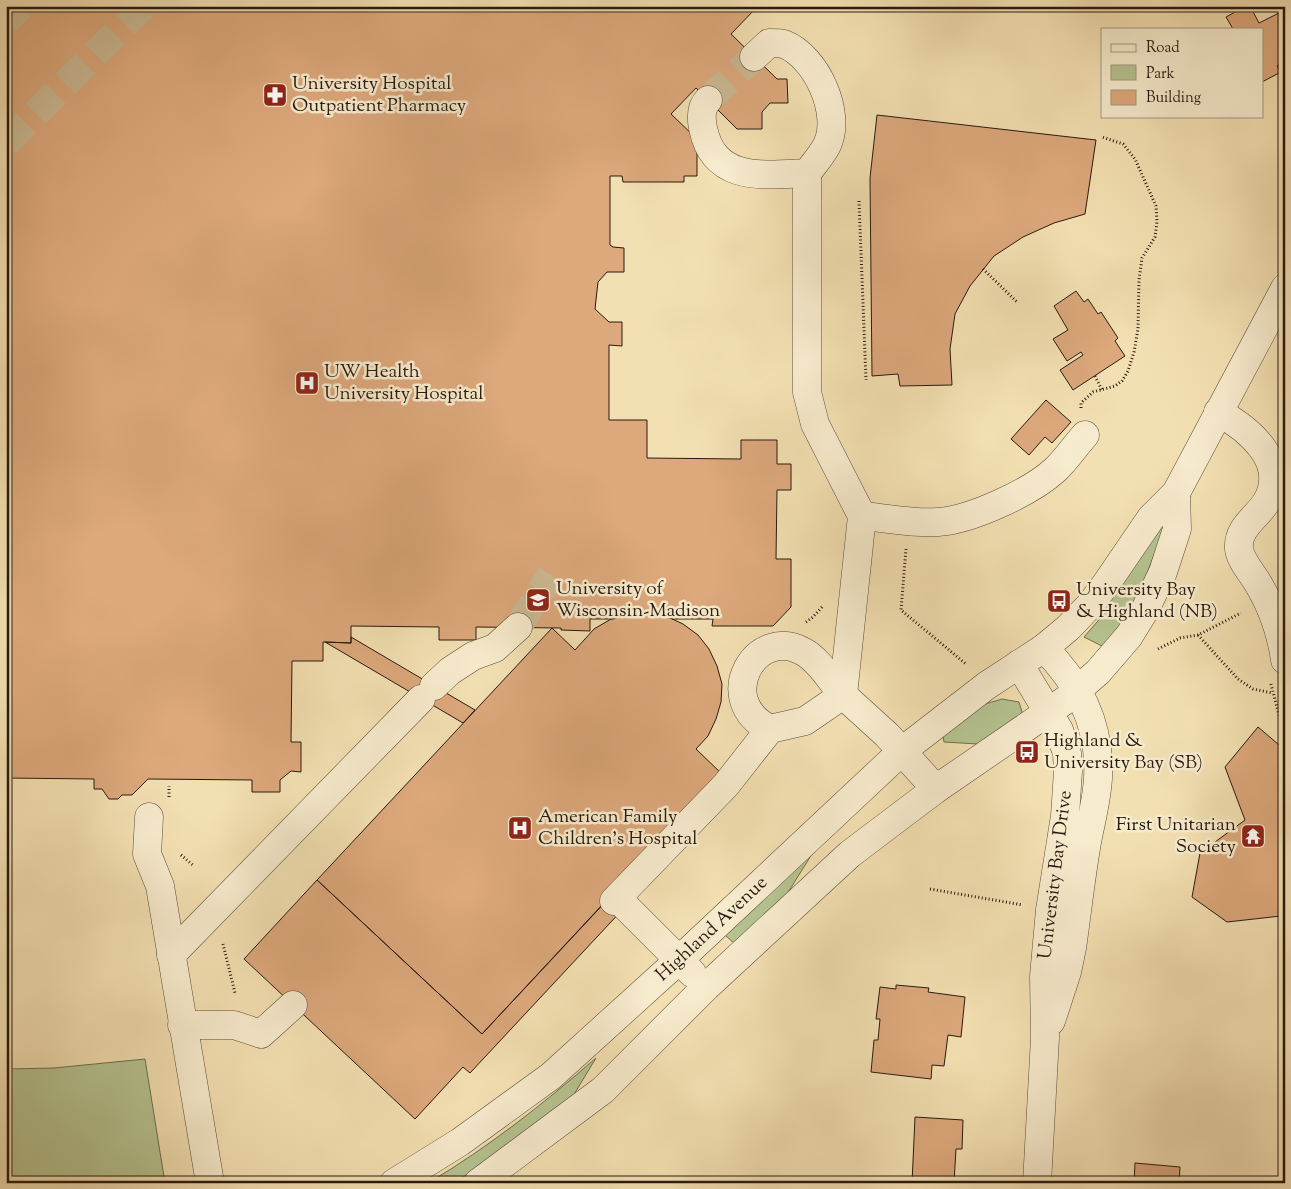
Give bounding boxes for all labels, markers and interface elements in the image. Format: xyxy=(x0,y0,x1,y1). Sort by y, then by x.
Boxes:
legend xyxy=(1101,28,1264,118)
text: Road xyxy=(1146,38,1180,59)
text: Park xyxy=(1146,64,1175,85)
place label: University Hospital Outpatient Pharmacy xyxy=(292,71,467,120)
pharmacy icon: University Hospital Outpatient Pharmacy xyxy=(262,82,288,108)
text: Building xyxy=(1146,88,1201,109)
place label: UW Health University Hospital xyxy=(324,359,483,408)
hospital icon: UW Health University Hospital xyxy=(294,370,320,396)
place label: University of Wisconsin-Madison xyxy=(556,576,720,625)
place label: University Bay & Highland (NB) xyxy=(1076,577,1218,626)
school or university icon: University of Wisconsin-Madison xyxy=(525,587,551,613)
bus stop icon: University Bay & Highland (NB) xyxy=(1046,588,1072,614)
place label: Highland & University Bay (SB) xyxy=(1044,728,1203,777)
bus stop icon: Highland & University Bay (SB) xyxy=(1014,739,1040,765)
street label: University Bay Drive xyxy=(1032,789,1080,961)
place label: American Family Children's Hospital xyxy=(538,804,697,853)
place label: First Unitarian Society xyxy=(1116,812,1237,861)
hospital icon: American Family Children's Hospital xyxy=(507,815,533,841)
temple icon: First Unitarian Society xyxy=(1240,823,1266,849)
street label: Highland Avenue xyxy=(650,870,774,988)

